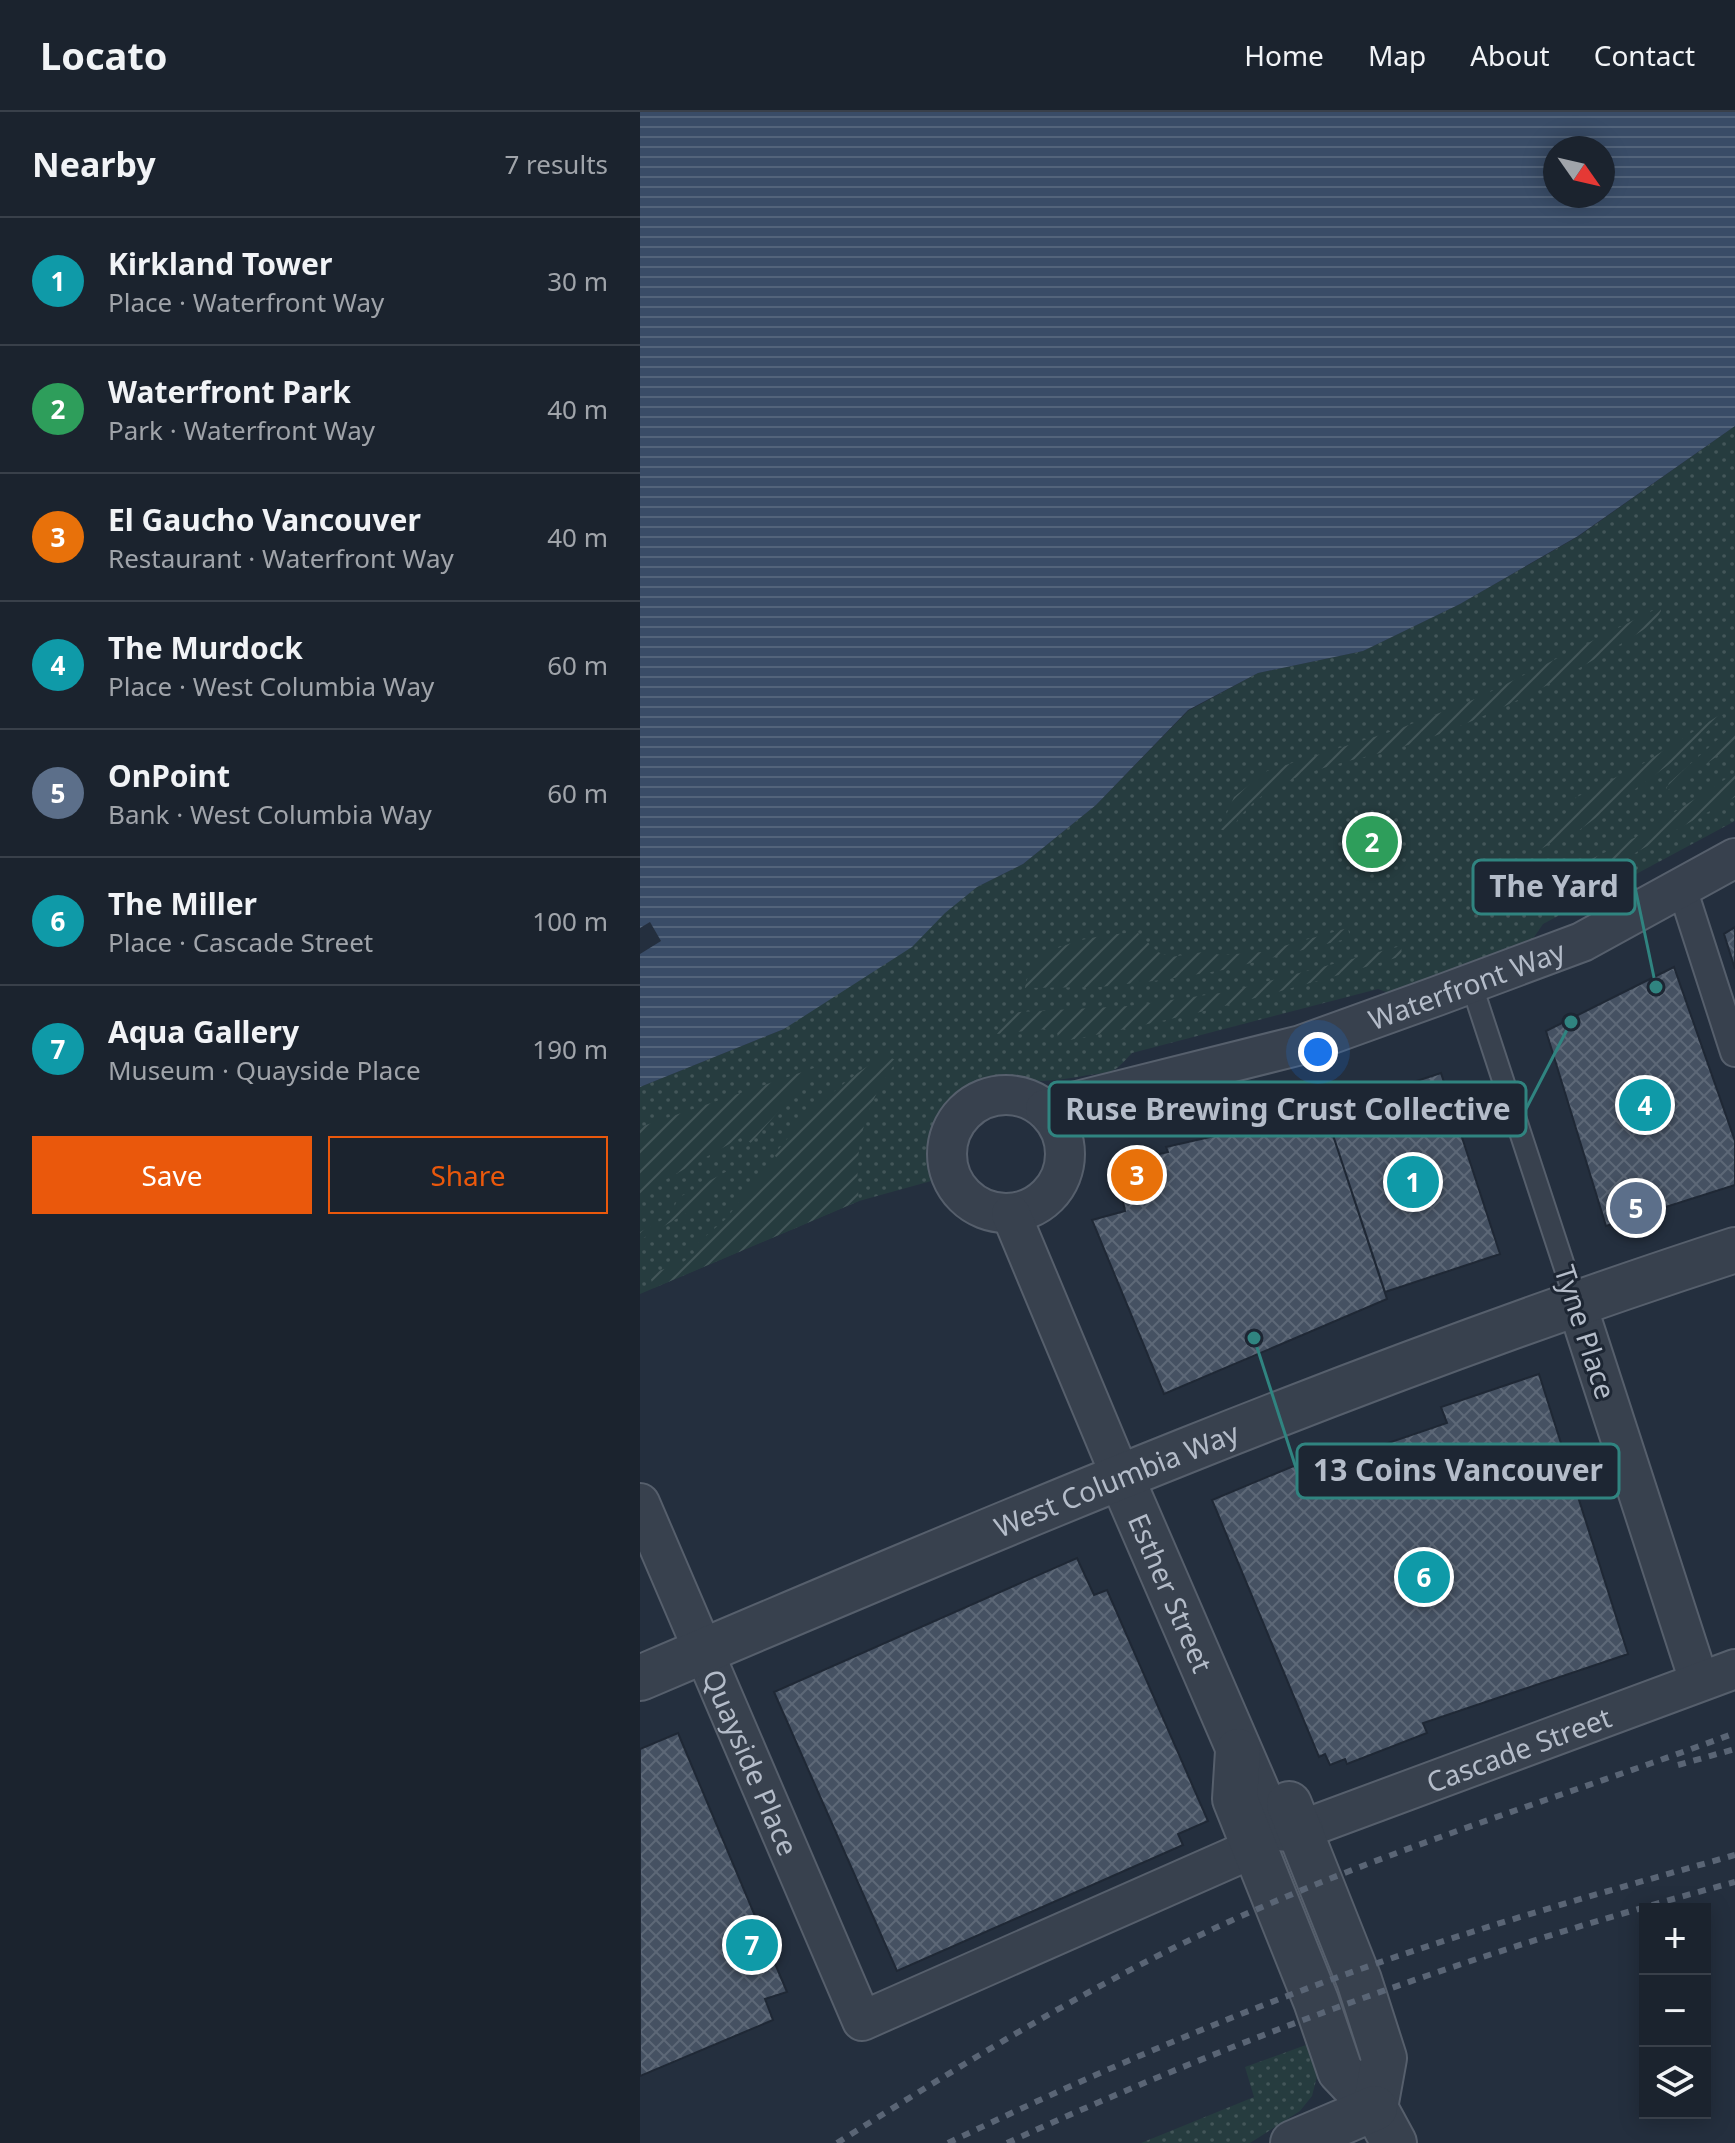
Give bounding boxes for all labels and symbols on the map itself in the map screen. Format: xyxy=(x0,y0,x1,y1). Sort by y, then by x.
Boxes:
north arrow xyxy=(1543,136,1615,208)
pin: 2 xyxy=(1346,812,1398,872)
callout: The Yard xyxy=(1473,860,1635,914)
text: The Yard xyxy=(1489,865,1619,906)
street label: Waterfront Way xyxy=(1363,931,1571,1038)
your location xyxy=(1298,1032,1338,1072)
pin: 4 xyxy=(1619,1075,1671,1135)
callout: Ruse Brewing Crust Collective xyxy=(1049,1082,1526,1136)
text: Ruse Brewing Crust Collective xyxy=(1065,1088,1511,1129)
pin: 3 xyxy=(1111,1145,1163,1205)
pin: 1 xyxy=(1387,1152,1439,1212)
pin: 5 xyxy=(1610,1178,1662,1238)
street label: Tyne Place xyxy=(1546,1260,1626,1404)
street label: West Columbia Way xyxy=(988,1413,1245,1546)
callout: 13 Coins Vancouver xyxy=(1297,1444,1619,1498)
text: 13 Coins Vancouver xyxy=(1313,1449,1604,1490)
street label: Esther Street xyxy=(1120,1507,1222,1678)
pin: 6 xyxy=(1398,1547,1450,1607)
street label: Quayside Place xyxy=(694,1663,808,1861)
street label: Cascade Street xyxy=(1421,1698,1616,1801)
pin: 7 xyxy=(726,1915,778,1975)

